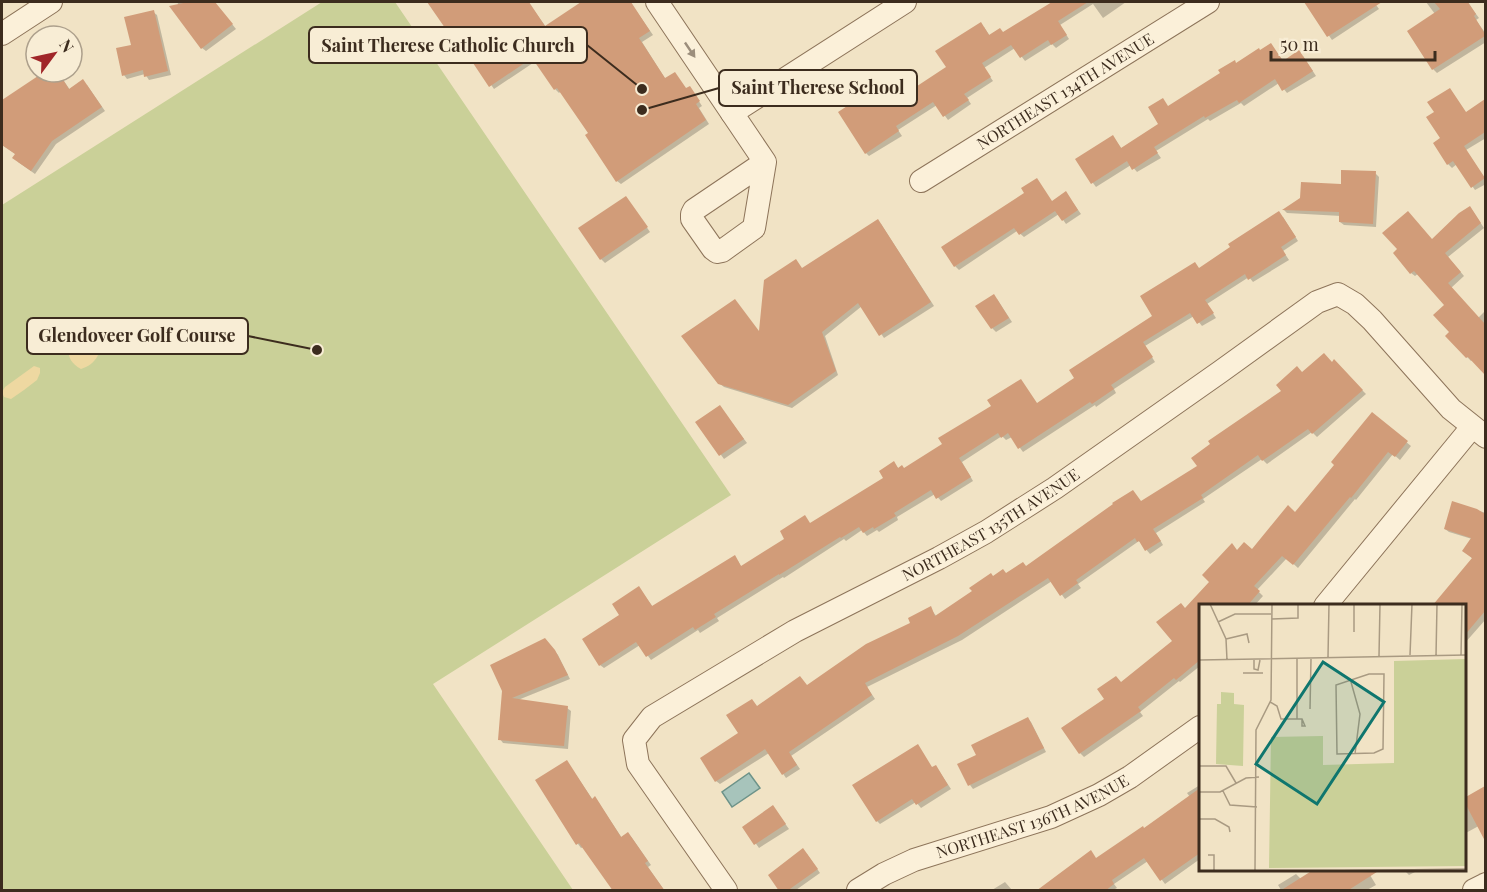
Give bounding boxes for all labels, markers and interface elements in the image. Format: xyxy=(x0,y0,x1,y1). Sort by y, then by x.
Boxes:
north arrow xyxy=(24,24,84,84)
scale bar xyxy=(1271,24,1434,62)
callout: Saint Therese Catholic Church xyxy=(309,27,587,63)
street label: NORTHEAST 134TH AVENUE xyxy=(973,28,1157,154)
text: 50 m xyxy=(1280,32,1319,56)
text: Saint Therese Catholic Church xyxy=(321,33,575,57)
text: N xyxy=(55,35,79,56)
one-way arrow xyxy=(684,42,695,58)
callout: Saint Therese School xyxy=(719,70,917,106)
text: Saint Therese School xyxy=(731,75,905,99)
callout: Glendoveer Golf Course xyxy=(27,318,248,354)
text: Glendoveer Golf Course xyxy=(38,323,236,347)
street label: NORTHEAST 135TH AVENUE xyxy=(898,463,1083,585)
inset map xyxy=(1199,604,1466,871)
street label: NORTHEAST 136TH AVENUE xyxy=(933,769,1132,862)

